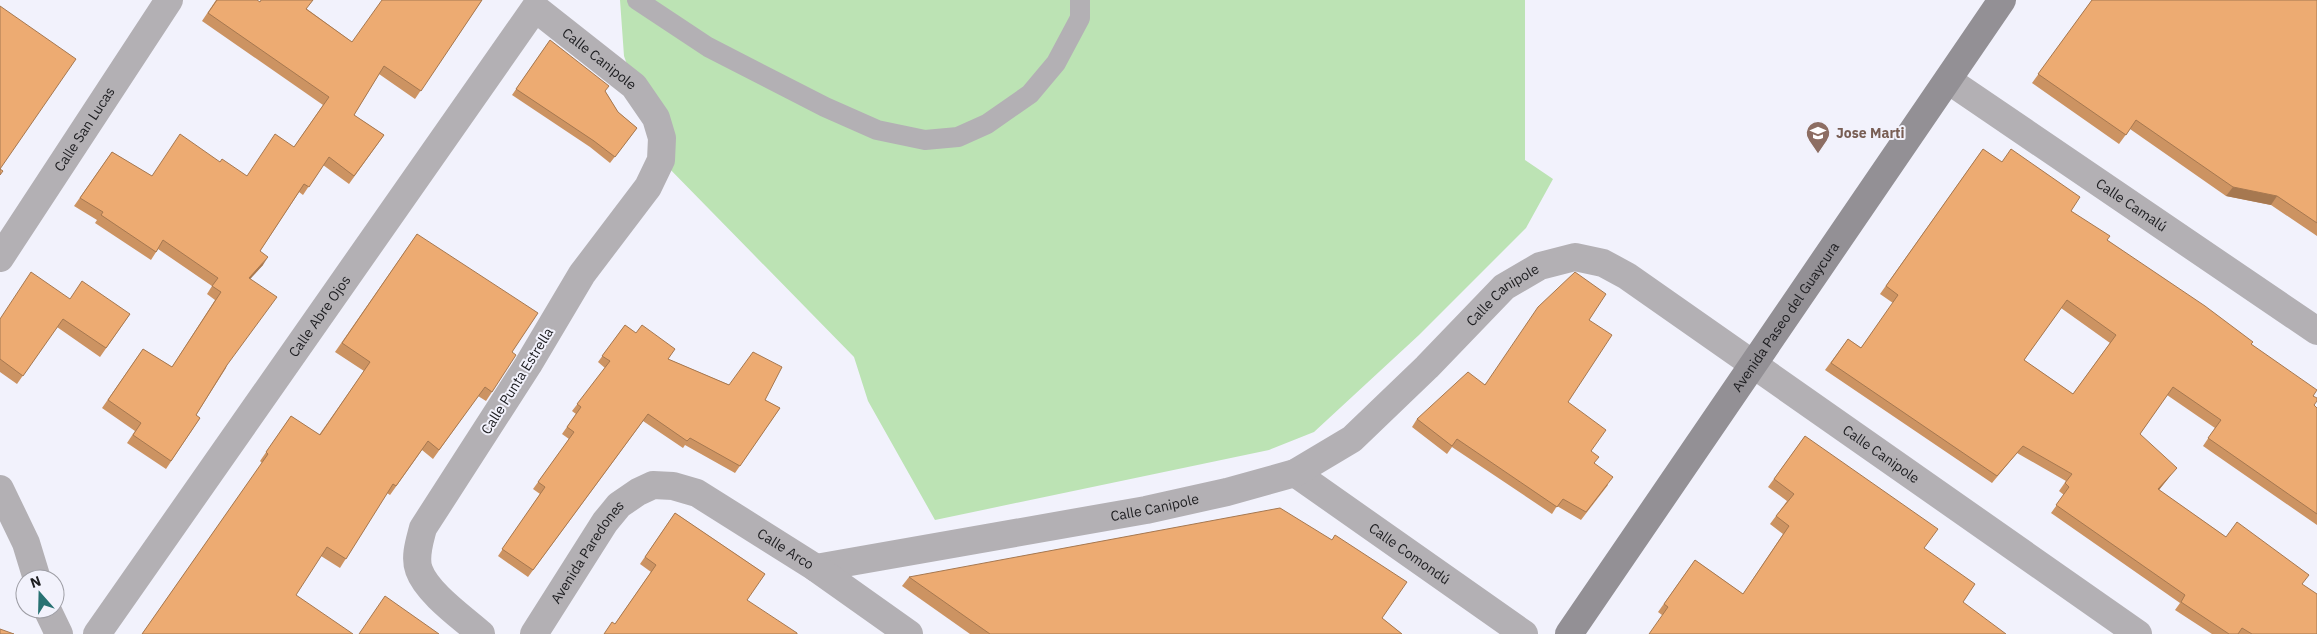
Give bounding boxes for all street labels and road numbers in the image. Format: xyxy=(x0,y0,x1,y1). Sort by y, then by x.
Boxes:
street label: Calle Canipole xyxy=(559,24,641,94)
street label: Calle San Lucas xyxy=(50,83,119,175)
street label: Calle Camalú xyxy=(2092,174,2171,235)
street label: Avenida Paseo del Guaycura xyxy=(1728,238,1843,395)
street label: Calle Canipole xyxy=(1462,259,1542,330)
street label: Calle Abre Ojos xyxy=(285,271,354,361)
street label: Calle Punta Estrella xyxy=(477,324,557,438)
street label: Calle Canipole xyxy=(1839,421,1923,487)
street label: Calle Canipole xyxy=(1109,489,1201,525)
street label: Avenida Paredones xyxy=(547,495,627,607)
street label: Calle Comondú xyxy=(1365,519,1454,588)
street label: Calle Arco xyxy=(754,524,817,574)

